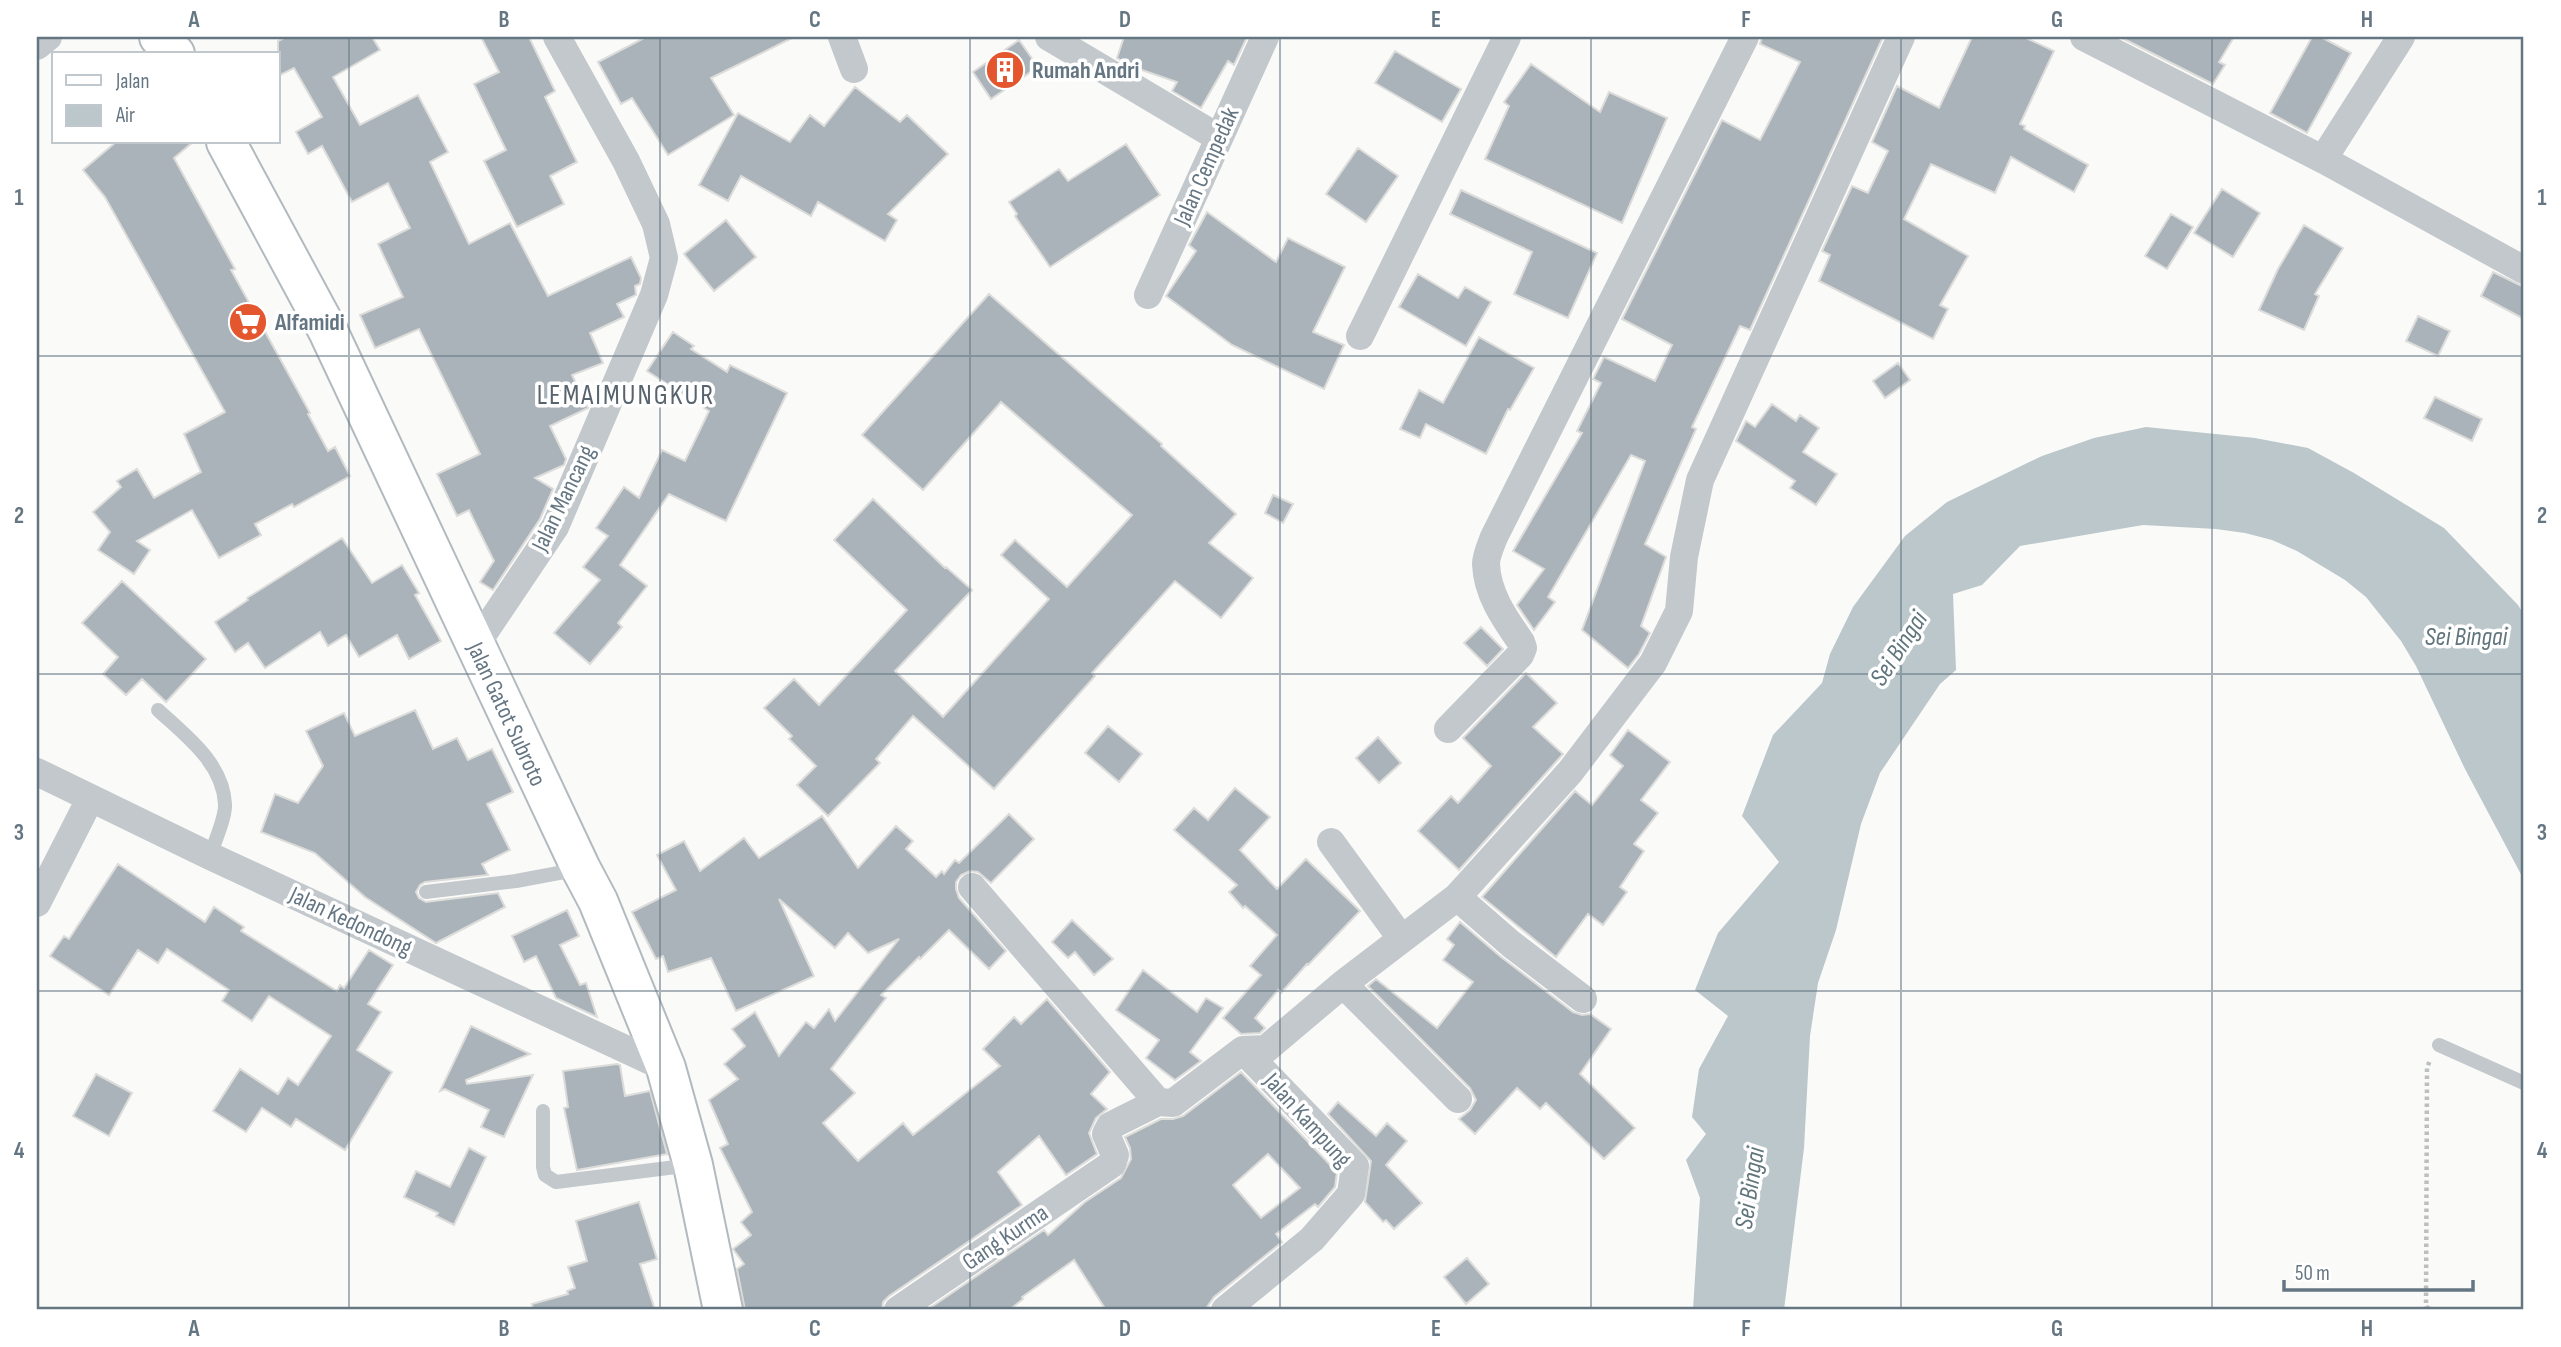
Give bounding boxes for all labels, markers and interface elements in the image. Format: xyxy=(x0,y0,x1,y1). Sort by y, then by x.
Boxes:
text: A xyxy=(188,6,201,34)
text: B xyxy=(499,6,510,34)
text: C xyxy=(809,6,821,34)
text: D xyxy=(1119,6,1131,34)
text: E xyxy=(1431,6,1441,34)
text: F xyxy=(1741,6,1751,34)
text: G xyxy=(2051,6,2063,34)
text: H xyxy=(2361,6,2373,34)
building icon: Rumah Andri xyxy=(984,49,1026,91)
legend xyxy=(52,52,280,144)
place label: Rumah Andri xyxy=(1032,56,1140,85)
text: Jalan xyxy=(115,69,149,94)
text: Air xyxy=(115,103,135,128)
street label: Jalan Cempedak xyxy=(1167,103,1245,231)
text: 1 xyxy=(14,184,24,212)
text: 1 xyxy=(2537,184,2547,212)
supermarket icon: Alfamidi xyxy=(227,301,269,343)
place label: Alfamidi xyxy=(274,308,345,337)
district label: LEMAIMUNGKUR xyxy=(537,379,715,412)
street label: Jalan Mancang xyxy=(525,441,601,557)
text: 2 xyxy=(14,502,24,530)
text: 2 xyxy=(2537,502,2547,530)
water label: Sei Bingai xyxy=(1864,605,1935,692)
water label: Sei Bingai xyxy=(2425,622,2509,653)
street label: Jalan Gatot Subroto xyxy=(460,637,552,791)
text: 3 xyxy=(14,819,24,847)
text: 3 xyxy=(2537,819,2547,847)
street label: Jalan Kedondong xyxy=(284,880,417,963)
street label: Jalan Kampung xyxy=(1257,1066,1358,1174)
text: 4 xyxy=(14,1137,25,1165)
text: 4 xyxy=(2537,1137,2548,1165)
water label: Sei Bingai xyxy=(1729,1144,1772,1231)
street label: Gang Kurma xyxy=(957,1198,1054,1277)
scale bar xyxy=(2284,1249,2474,1293)
text: 50 m xyxy=(2295,1261,2330,1286)
text: A xyxy=(188,1315,201,1343)
text: B xyxy=(499,1315,510,1343)
text: C xyxy=(809,1315,821,1343)
text: D xyxy=(1119,1315,1131,1343)
text: E xyxy=(1431,1315,1441,1343)
text: F xyxy=(1741,1315,1751,1343)
text: G xyxy=(2051,1315,2063,1343)
text: H xyxy=(2361,1315,2373,1343)

